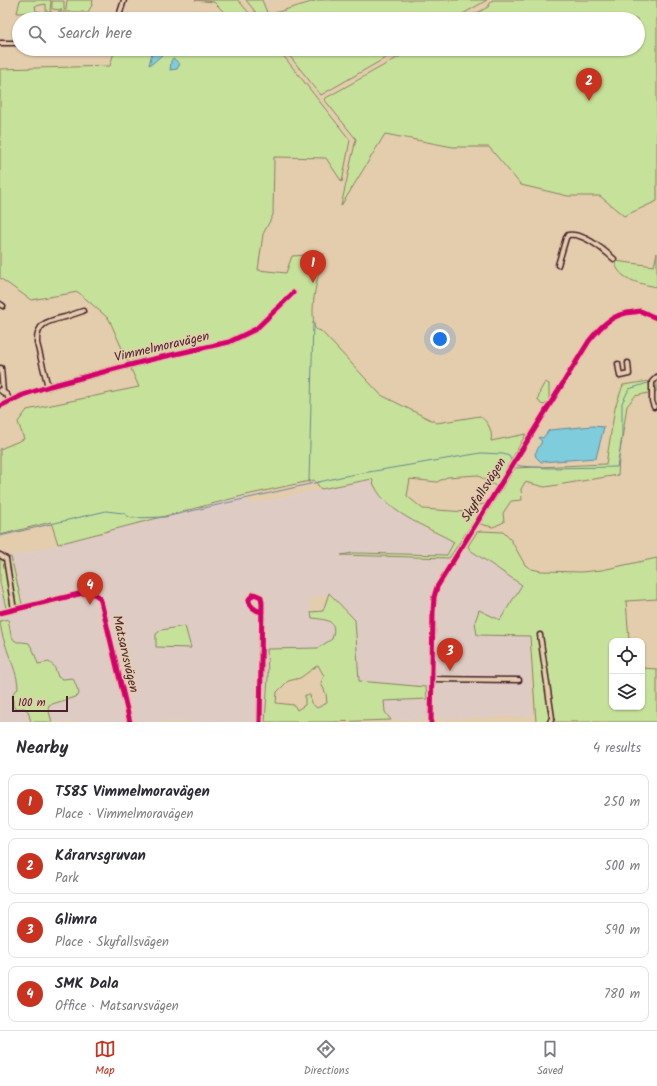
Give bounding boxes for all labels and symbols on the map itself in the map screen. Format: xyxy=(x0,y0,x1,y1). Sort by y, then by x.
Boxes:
pin: 2 xyxy=(576,68,602,101)
pin: 1 xyxy=(300,250,326,283)
street label: Vimmelmoravägen xyxy=(112,326,212,368)
your location xyxy=(430,329,450,349)
street label: Skyfallsvägen xyxy=(456,454,512,526)
pin: 4 xyxy=(77,572,103,605)
street label: Matsarvsvägen xyxy=(106,613,144,695)
pin: 3 xyxy=(437,638,463,671)
scale bar xyxy=(12,694,68,713)

